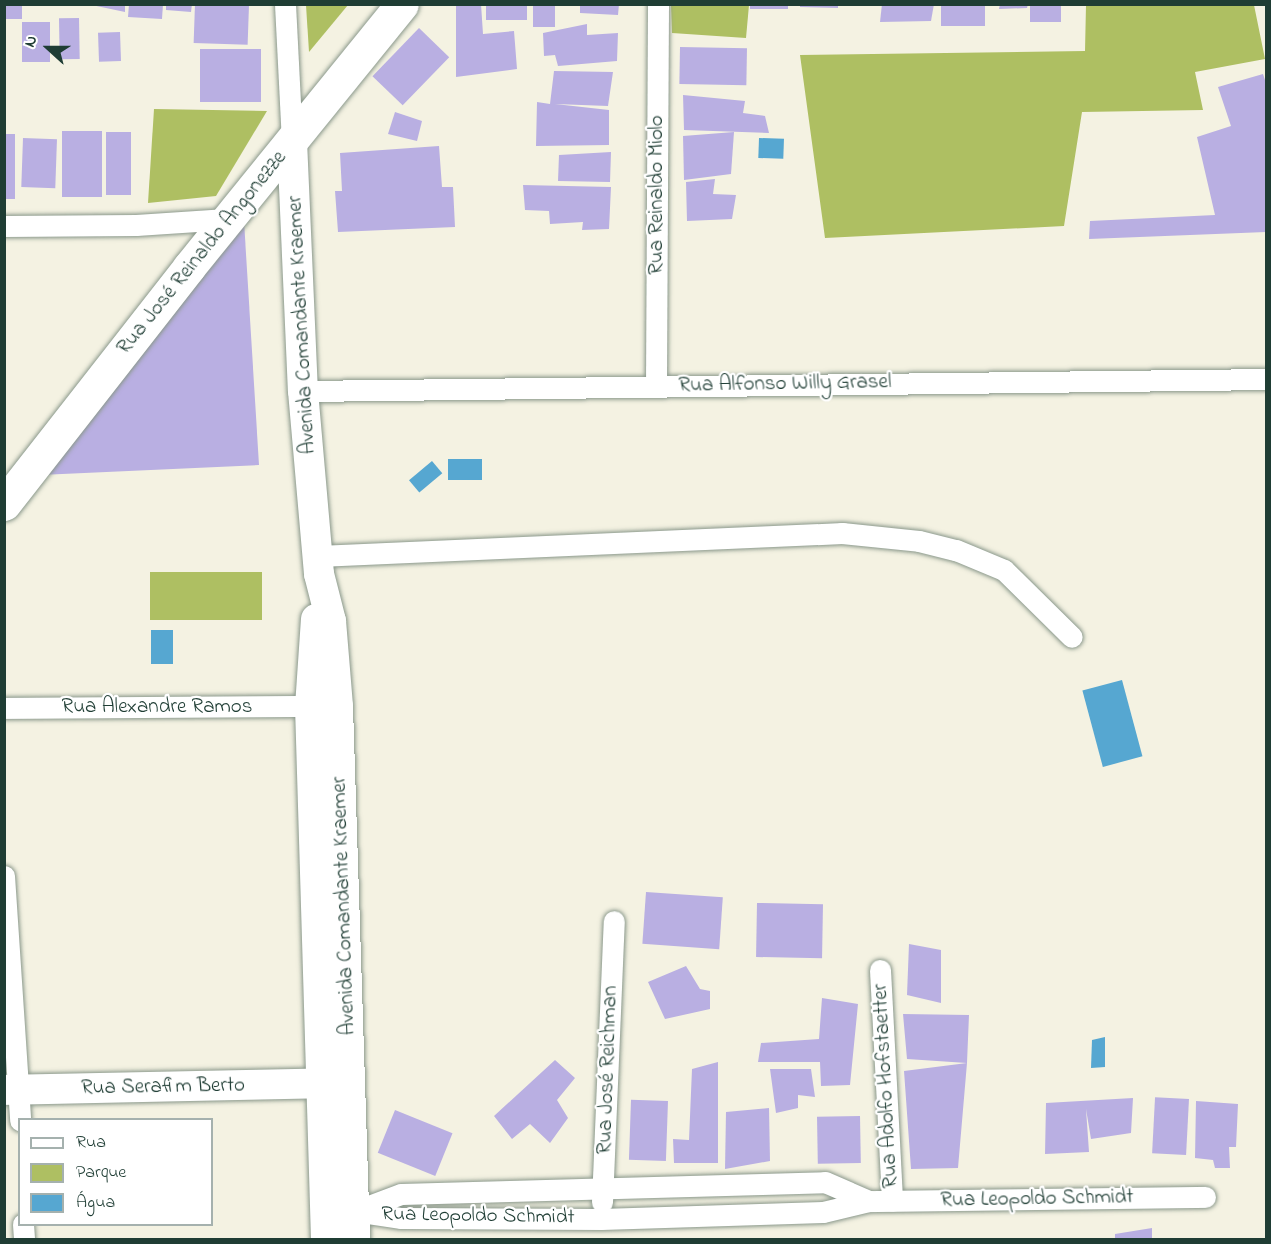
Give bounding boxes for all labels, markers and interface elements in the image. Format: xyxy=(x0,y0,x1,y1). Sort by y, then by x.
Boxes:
north arrow xyxy=(18,18,78,78)
text: N xyxy=(18,32,44,51)
street label: Rua Reinaldo Miolo xyxy=(644,115,670,275)
street label: Rua José Reinaldo Angonezze xyxy=(112,146,292,360)
street label: Avenida Comandante Kraemer xyxy=(283,195,321,455)
street label: Rua Alfonso Willy Grasel xyxy=(678,370,892,398)
street label: Rua Alexandre Ramos xyxy=(62,694,252,720)
street label: Avenida Comandante Kraemer xyxy=(327,776,361,1036)
street label: Rua Adolfo Hofstaetter xyxy=(868,983,904,1189)
street label: Rua José Reichman xyxy=(592,985,624,1155)
street label: Rua Serafim Berto xyxy=(81,1073,245,1101)
legend xyxy=(18,1118,213,1226)
text: Rua xyxy=(76,1130,106,1156)
text: Parque xyxy=(76,1160,126,1186)
street label: Rua Leopoldo Schmidt xyxy=(940,1185,1134,1213)
text: Água xyxy=(76,1190,115,1216)
street label: Rua Leopoldo Schmidt xyxy=(381,1202,575,1230)

